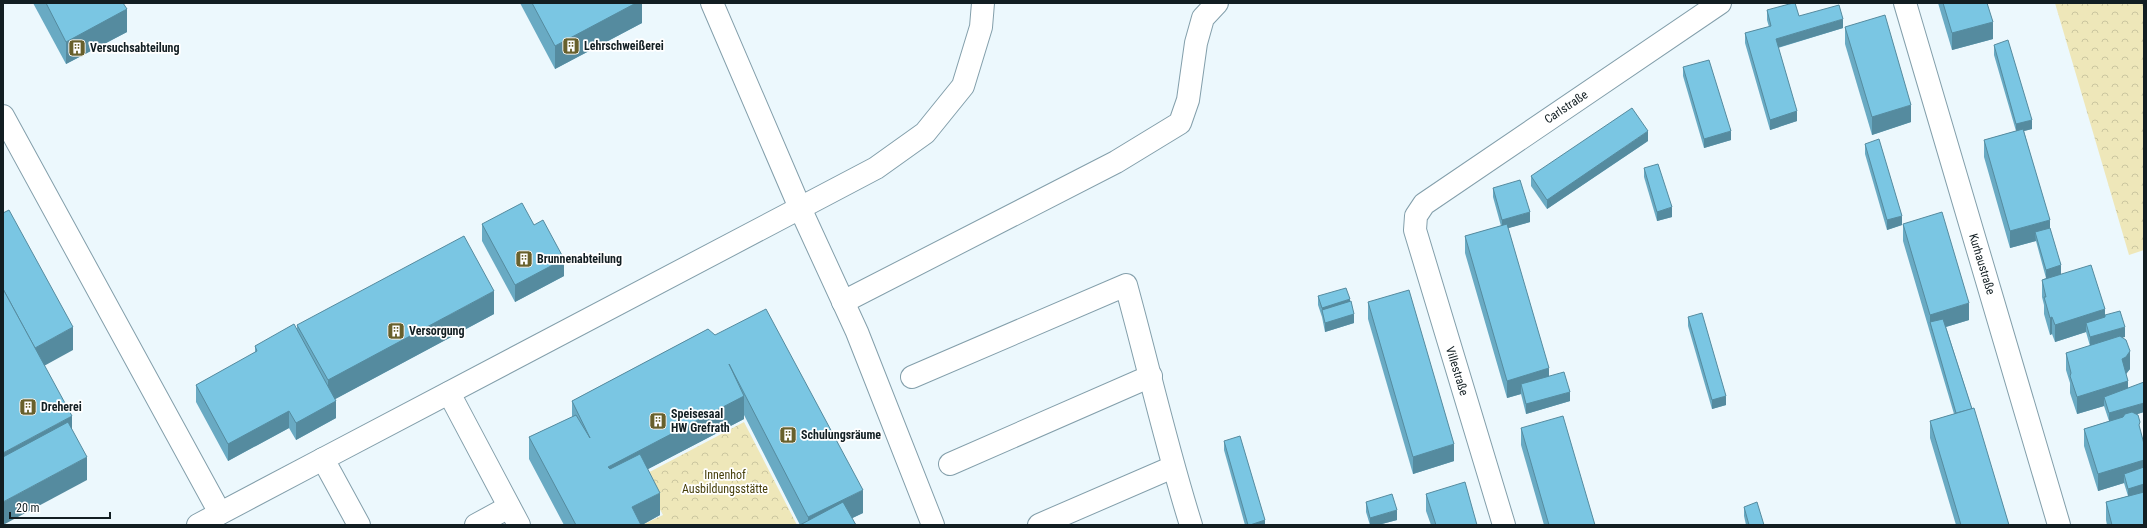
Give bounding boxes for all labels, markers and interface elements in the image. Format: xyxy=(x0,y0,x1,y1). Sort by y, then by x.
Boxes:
building icon: Lehrschweißerei xyxy=(561,36,581,56)
building icon: Versuchsabteilung xyxy=(67,38,87,58)
place label: Lehrschweißerei xyxy=(584,39,664,53)
place label: Versuchsabteilung xyxy=(90,41,180,55)
street label: Carlstraße xyxy=(1542,87,1591,127)
street label: Kurhaustraße xyxy=(1966,232,1998,297)
building icon: Brunnenabteilung xyxy=(514,249,534,269)
place label: Brunnenabteilung xyxy=(537,252,622,266)
building icon: Versorgung xyxy=(386,321,406,341)
place label: Versorgung xyxy=(409,324,465,338)
street label: Villestraße xyxy=(1443,345,1471,398)
building icon: Dreherei xyxy=(18,397,38,417)
place label: Dreherei xyxy=(41,400,82,414)
place label: Speisesaal HW Grefrath xyxy=(671,407,730,435)
building icon: Speisesaal HW Grefrath xyxy=(648,411,668,431)
building icon: Schulungsräume xyxy=(778,425,798,445)
place label: Schulungsräume xyxy=(801,428,881,442)
park label: Innenhof Ausbildungsstätte xyxy=(682,468,768,496)
scale bar xyxy=(10,494,110,520)
text: 20 m xyxy=(16,501,40,515)

